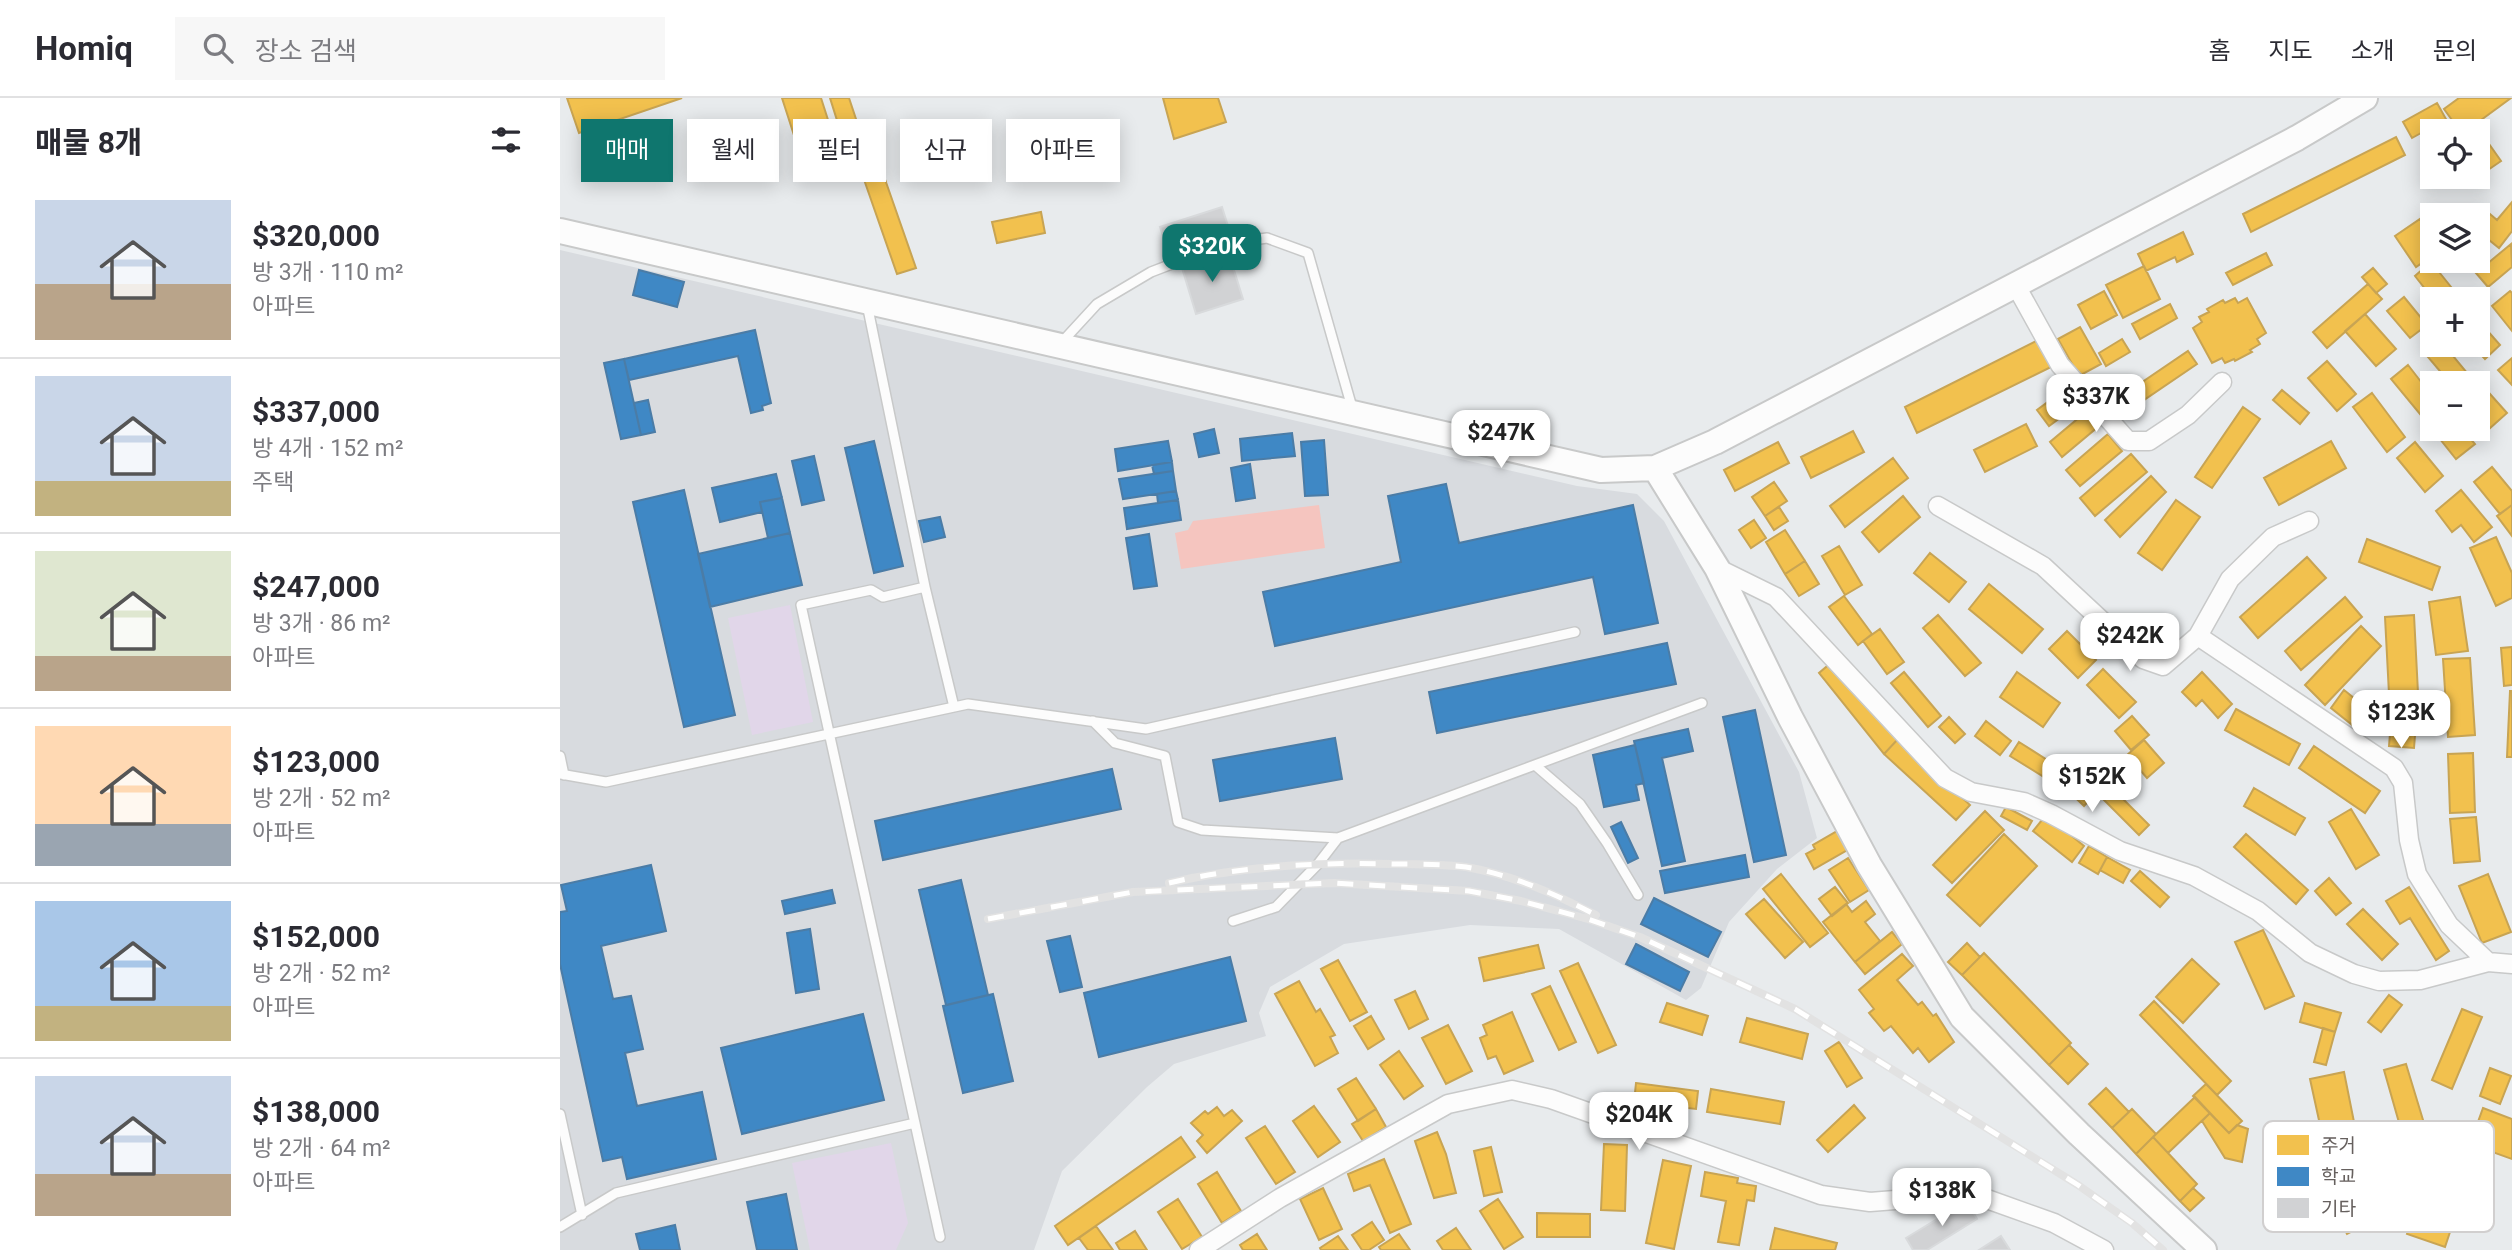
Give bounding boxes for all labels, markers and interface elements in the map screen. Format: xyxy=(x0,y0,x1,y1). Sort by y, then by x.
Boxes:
search box xyxy=(175,17,665,80)
text: Homiq xyxy=(35,29,133,68)
icon: search xyxy=(199,29,237,67)
text: 장소 검색 xyxy=(255,36,357,66)
text: 홈 xyxy=(2208,37,2230,65)
text: 지도 xyxy=(2268,37,2313,65)
text: 소개 xyxy=(2351,37,2395,65)
text: 문의 xyxy=(2433,37,2477,65)
chip: 매매 xyxy=(581,119,673,182)
chip: 월세 xyxy=(687,119,779,182)
chip: 필터 xyxy=(793,119,886,182)
chip: 신규 xyxy=(900,119,992,182)
chip: 아파트 xyxy=(1006,119,1120,182)
map controls xyxy=(2420,119,2490,441)
button: locate xyxy=(2420,119,2490,189)
icon: filters xyxy=(487,121,525,159)
text: 매물 8개 xyxy=(35,125,142,160)
button: layers xyxy=(2420,203,2490,273)
text: $320,000 xyxy=(252,218,380,253)
pin: $320K xyxy=(1163,225,1261,284)
icon: home xyxy=(91,228,175,312)
text: $320K xyxy=(1178,233,1246,260)
text: 방 3개 · 110 m² xyxy=(252,259,403,286)
button: + xyxy=(2420,287,2490,357)
text: 아파트 xyxy=(252,293,315,320)
button: − xyxy=(2420,371,2490,441)
pin: $337K xyxy=(2047,374,2145,434)
text: $337K xyxy=(2062,383,2130,410)
text: $337,000 xyxy=(252,394,380,429)
icon: home xyxy=(91,404,175,488)
pin: $247K xyxy=(1452,410,1550,470)
text: $247K xyxy=(1467,419,1535,446)
text: 방 4개 · 152 m² xyxy=(252,435,403,462)
text: 주택 xyxy=(252,469,294,496)
text: $247,000 xyxy=(252,569,380,604)
icon: home xyxy=(91,579,175,663)
text: 방 3개 · 86 m² xyxy=(252,610,391,637)
pin: $242K xyxy=(2081,614,2179,673)
text: $242K xyxy=(2096,622,2164,649)
text: 아파트 xyxy=(252,644,315,671)
pin: $123K xyxy=(2352,690,2450,750)
text: $123K xyxy=(2367,699,2435,726)
text: $123,000 xyxy=(252,744,380,779)
icon: home xyxy=(91,754,175,838)
pin: $152K xyxy=(2043,754,2141,814)
text: $152K xyxy=(2058,763,2126,790)
text: 방 2개 · 52 m² xyxy=(252,785,391,812)
text: 아파트 xyxy=(252,819,315,846)
text: $152,000 xyxy=(252,919,380,954)
icon: home xyxy=(91,929,175,1013)
text: 방 2개 · 52 m² xyxy=(252,960,391,987)
text: 아파트 xyxy=(252,994,315,1021)
pin: $204K xyxy=(1590,1093,1688,1152)
text: $138,000 xyxy=(252,1094,380,1129)
text: $204K xyxy=(1605,1101,1673,1128)
icon: home xyxy=(91,1104,175,1188)
legend xyxy=(2263,1121,2494,1232)
text: 주거 xyxy=(2321,1134,2356,1157)
text: 방 2개 · 64 m² xyxy=(252,1135,391,1162)
text: 학교 xyxy=(2321,1165,2356,1188)
pin: $138K xyxy=(1893,1168,1991,1228)
text: 아파트 xyxy=(252,1169,315,1196)
text: $138K xyxy=(1908,1177,1976,1204)
text: 기타 xyxy=(2321,1197,2356,1220)

